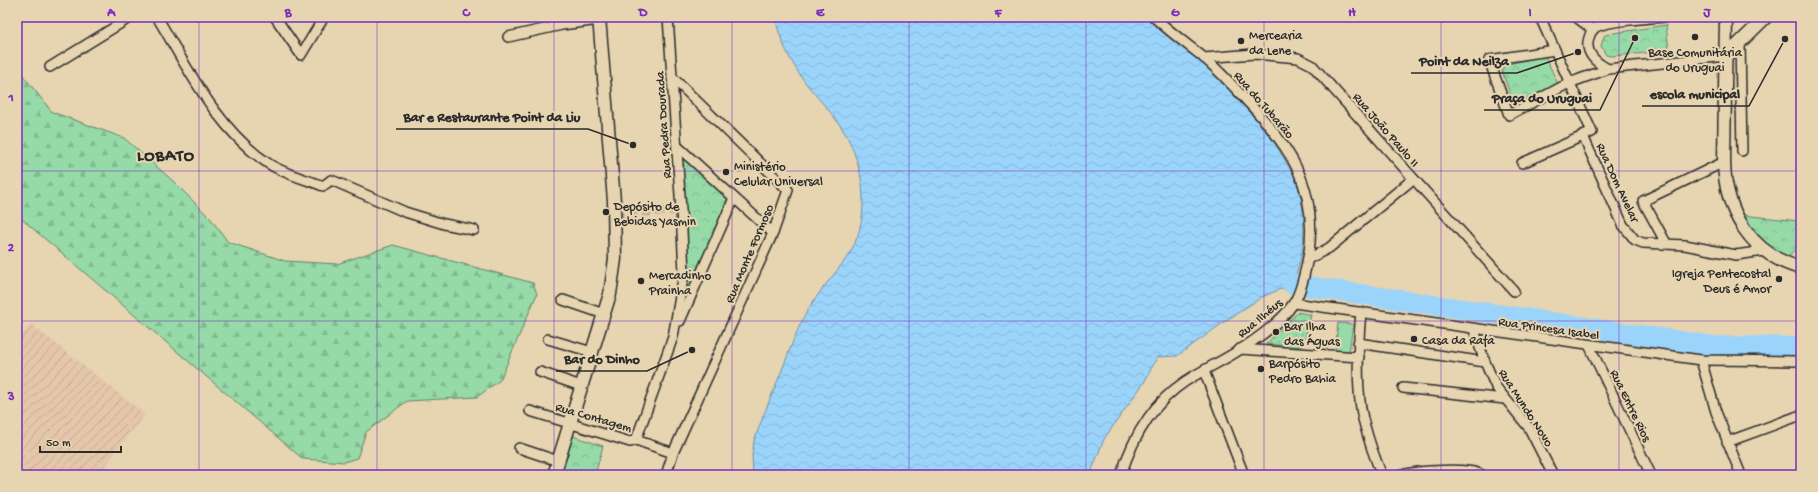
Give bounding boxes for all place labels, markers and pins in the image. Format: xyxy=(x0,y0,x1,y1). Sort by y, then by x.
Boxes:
place label: Mercearia da Lene xyxy=(1249,29,1303,59)
marker: Base Comunitária do Uruguai xyxy=(1690,32,1700,42)
marker: Mercearia da Lene xyxy=(1236,36,1246,46)
place label: Base Comunitária do Uruguai xyxy=(1647,46,1743,76)
callout: Point da Neilza xyxy=(1411,47,1517,73)
callout: escola municipal xyxy=(1642,80,1749,106)
callout: Praça do Uruguai xyxy=(1484,84,1600,110)
callout: Bar e Restaurante Point da Liu xyxy=(396,103,588,129)
place label: Ministério Celular Universal xyxy=(734,160,823,190)
marker: Ministério Celular Universal xyxy=(721,167,731,177)
place label: Depósito de Bebidas Yasmin xyxy=(613,200,697,230)
marker: Depósito de Bebidas Yasmin xyxy=(601,207,611,217)
place label: Igreja Pentecostal Deus é Amor xyxy=(1672,267,1772,297)
place label: Mercadinho Prainha xyxy=(648,269,712,299)
marker: Igreja Pentecostal Deus é Amor xyxy=(1774,274,1784,284)
marker: Mercadinho Prainha xyxy=(636,276,646,286)
place label: Bar Ilha das Águas xyxy=(1283,320,1341,350)
marker: Bar Ilha das Águas xyxy=(1271,327,1281,337)
marker: Casa da Rafa xyxy=(1409,334,1419,344)
place label: Casa da Rafa xyxy=(1422,334,1495,349)
callout: Bar do Dinho xyxy=(556,345,647,371)
place label: Barpósito Pedro Bahia xyxy=(1268,357,1337,387)
marker: Barpósito Pedro Bahia xyxy=(1256,364,1266,374)

